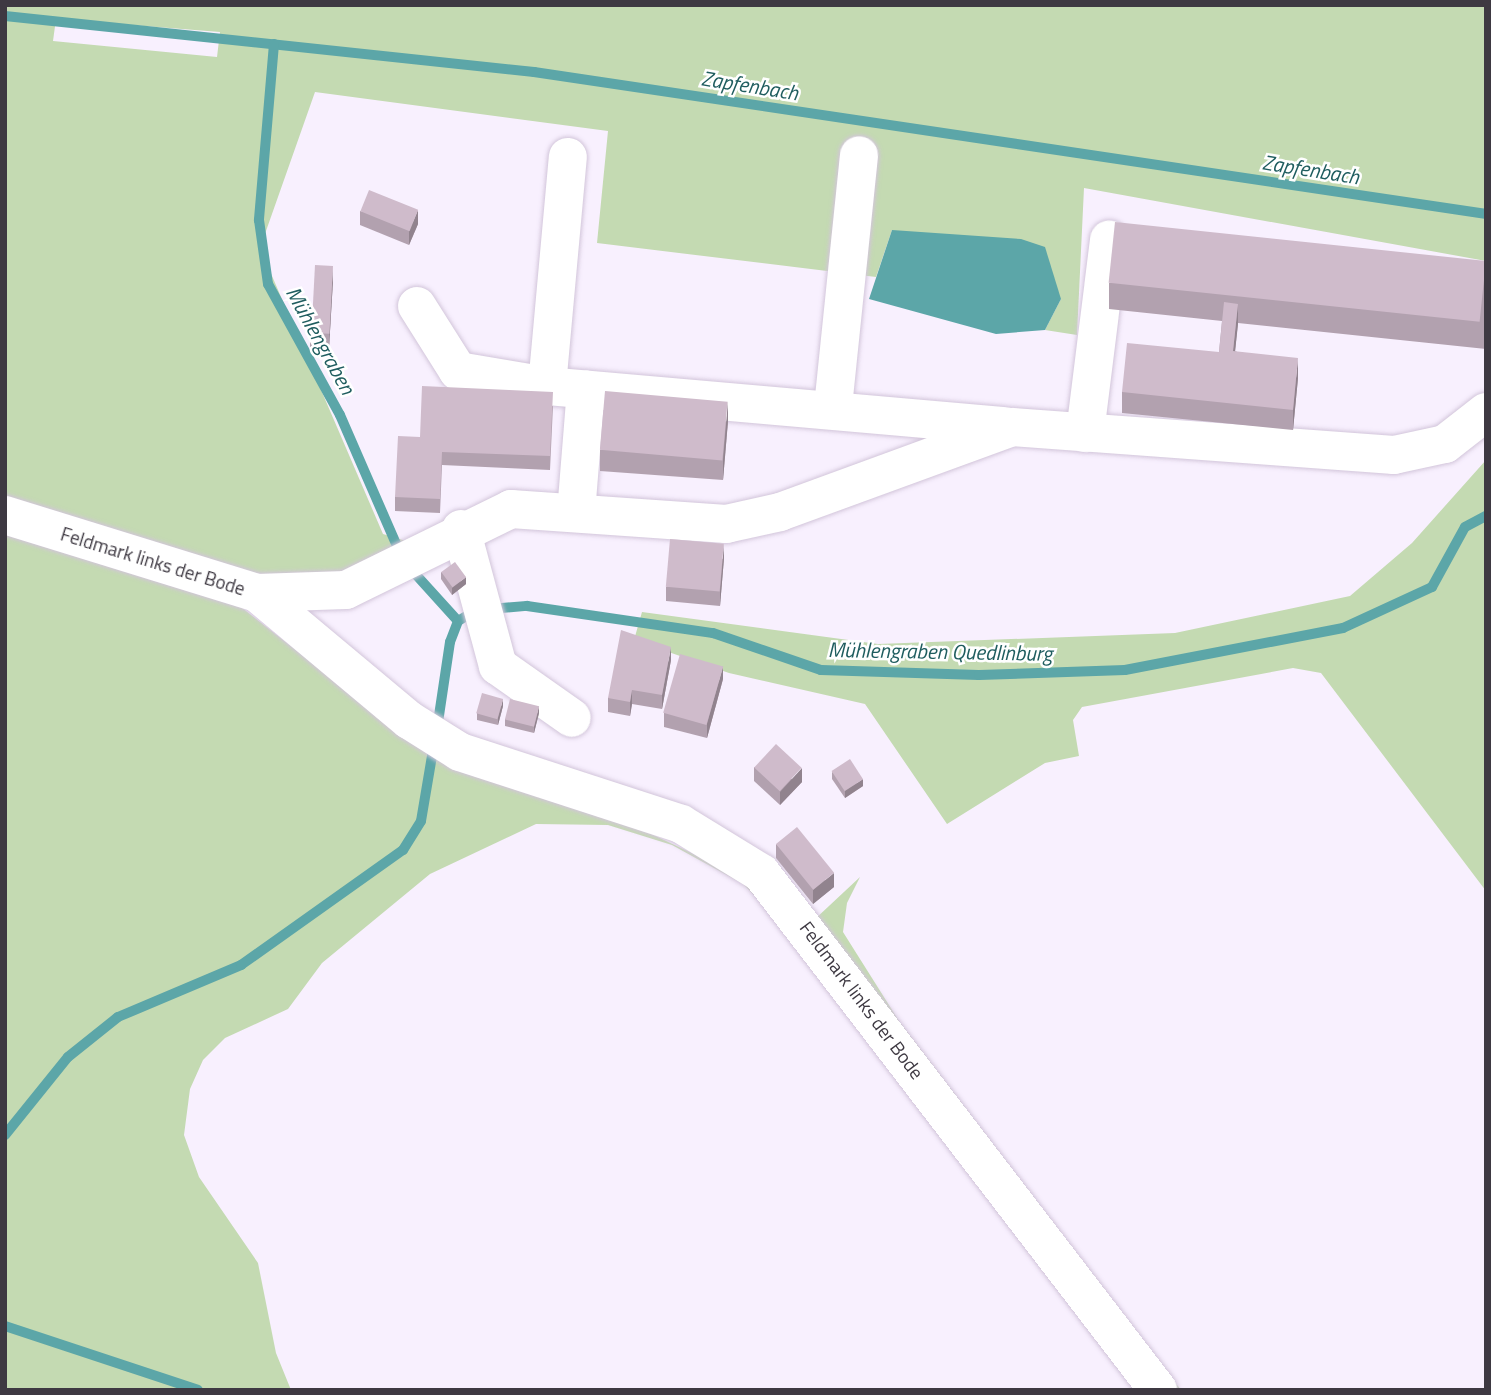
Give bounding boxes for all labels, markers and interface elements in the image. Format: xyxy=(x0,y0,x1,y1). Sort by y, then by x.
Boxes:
water label: Zapfenbach xyxy=(700,65,800,105)
water label: Zapfenbach xyxy=(1261,149,1361,189)
water label: Mühlengraben xyxy=(281,282,361,398)
street label: Feldmark links der Bode xyxy=(58,522,248,600)
water label: Mühlengraben Quedlinburg xyxy=(828,636,1052,666)
street label: Feldmark links der Bode xyxy=(795,917,929,1083)

